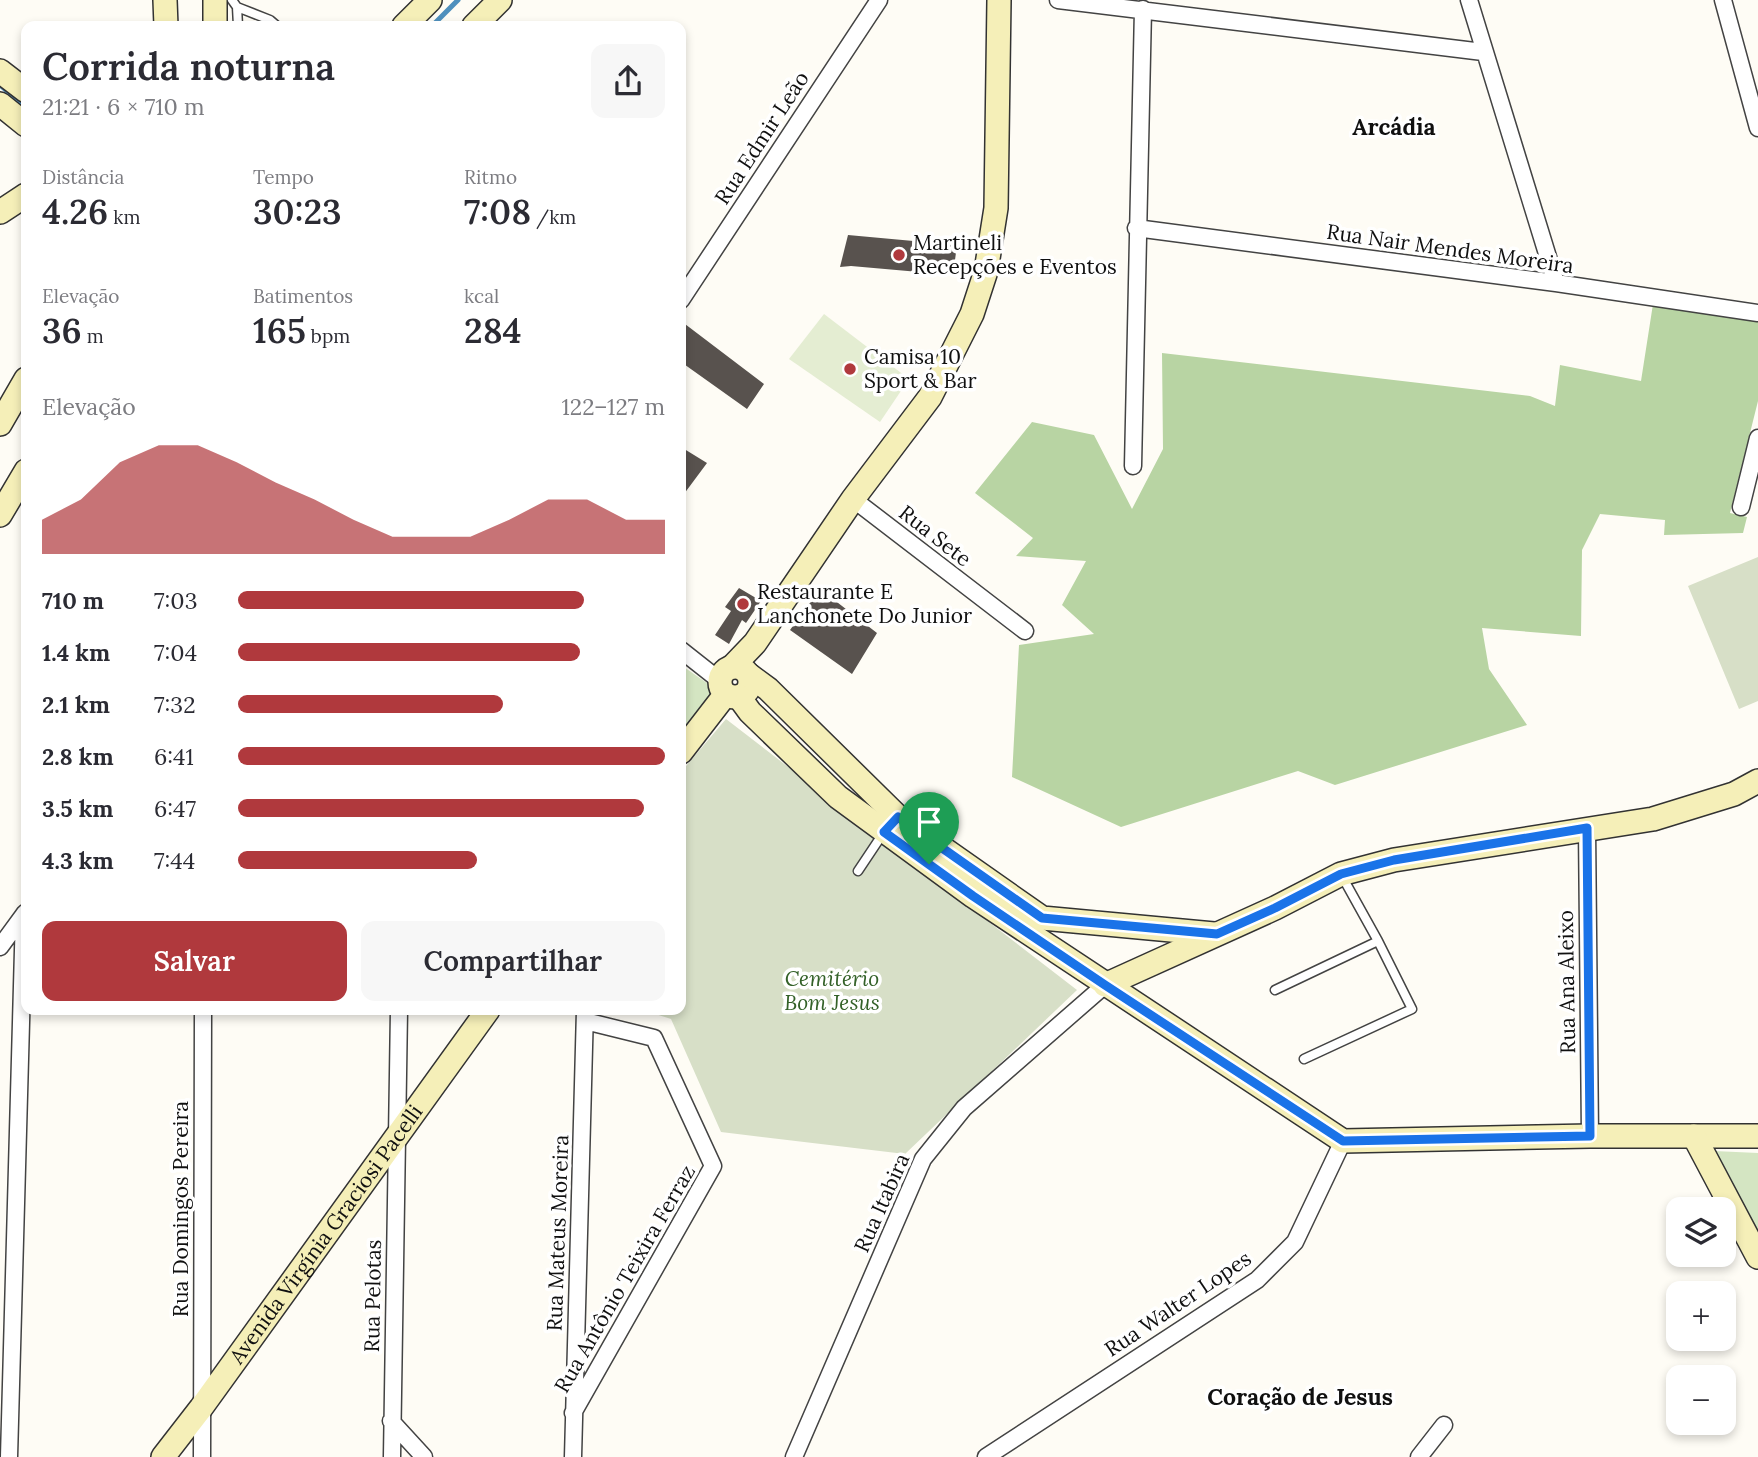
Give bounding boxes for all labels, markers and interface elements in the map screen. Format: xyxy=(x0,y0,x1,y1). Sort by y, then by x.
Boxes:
text: Corrida noturna xyxy=(42,42,335,90)
button: share xyxy=(591,44,665,118)
street label: Rua Edmir Leão xyxy=(708,66,815,209)
text: 21:21 · 6 × 710 m xyxy=(42,92,205,121)
district label: Arcádia xyxy=(1352,112,1436,141)
text: Distância xyxy=(42,165,124,189)
text: Tempo xyxy=(253,165,314,189)
text: Ritmo xyxy=(464,165,517,189)
text: 4.26 xyxy=(42,189,108,234)
text: 30:23 xyxy=(253,189,341,234)
text: 7:08 xyxy=(464,189,531,234)
text: km xyxy=(108,205,140,229)
text: /km xyxy=(531,205,576,229)
street label: Rua Nair Mendes Moreira xyxy=(1325,218,1575,279)
place label: Martineli Recepções e Eventos xyxy=(913,229,1117,280)
marker: Martineli Recepções e Eventos xyxy=(891,247,907,263)
text: Elevação xyxy=(42,284,119,308)
text: Batimentos xyxy=(253,284,353,308)
text: kcal xyxy=(464,284,499,308)
text: 36 xyxy=(42,308,82,353)
text: 165 xyxy=(253,308,306,353)
text: 284 xyxy=(464,308,522,353)
text: m xyxy=(82,324,104,348)
text: bpm xyxy=(306,324,350,348)
place label: Camisa 10 Sport & Bar xyxy=(864,343,977,394)
marker: Camisa 10 Sport & Bar xyxy=(842,361,858,377)
text: Elevação xyxy=(42,392,136,421)
text: 122–127 m xyxy=(561,392,665,421)
street label: Rua Sete xyxy=(894,499,977,572)
place label: Restaurante E Lanchonete Do Junior xyxy=(757,578,972,629)
text: 710 m xyxy=(42,586,104,615)
text: 7:03 xyxy=(154,586,197,615)
marker: Restaurante E Lanchonete Do Junior xyxy=(735,596,751,612)
text: 1.4 km xyxy=(42,638,110,667)
text: 7:04 xyxy=(154,638,197,667)
text: 2.1 km xyxy=(42,690,110,719)
text: 7:32 xyxy=(154,690,196,719)
text: 2.8 km xyxy=(42,742,114,771)
text: 6:41 xyxy=(154,742,194,771)
pin xyxy=(899,792,959,864)
text: 3.5 km xyxy=(42,794,114,823)
text: 6:47 xyxy=(154,794,196,823)
icon: arrive xyxy=(910,803,948,841)
text: 4.3 km xyxy=(42,846,114,875)
text: 7:44 xyxy=(154,846,195,875)
street label: Rua Ana Aleixo xyxy=(1552,910,1581,1054)
button: Salvar xyxy=(42,921,347,1001)
button: Compartilhar xyxy=(361,921,665,1001)
park label: Cemitério Bom Jesus xyxy=(784,965,880,1016)
street label: Avenida Virgínia Graciosi Pacelli xyxy=(223,1099,428,1370)
street label: Rua Domingos Pereira xyxy=(167,1101,194,1317)
street label: Rua Mateus Moreira xyxy=(541,1134,574,1332)
street label: Rua Itabira xyxy=(848,1149,915,1257)
street label: Rua Antônio Teixira Ferraz xyxy=(548,1160,701,1398)
map controls xyxy=(1666,1197,1736,1435)
button: layers xyxy=(1666,1197,1736,1267)
street label: Rua Pelotas xyxy=(358,1239,387,1353)
street label: Rua Walter Lopes xyxy=(1099,1245,1256,1363)
button: + xyxy=(1666,1281,1736,1351)
button: − xyxy=(1666,1365,1736,1435)
district label: Coração de Jesus xyxy=(1207,1382,1393,1411)

